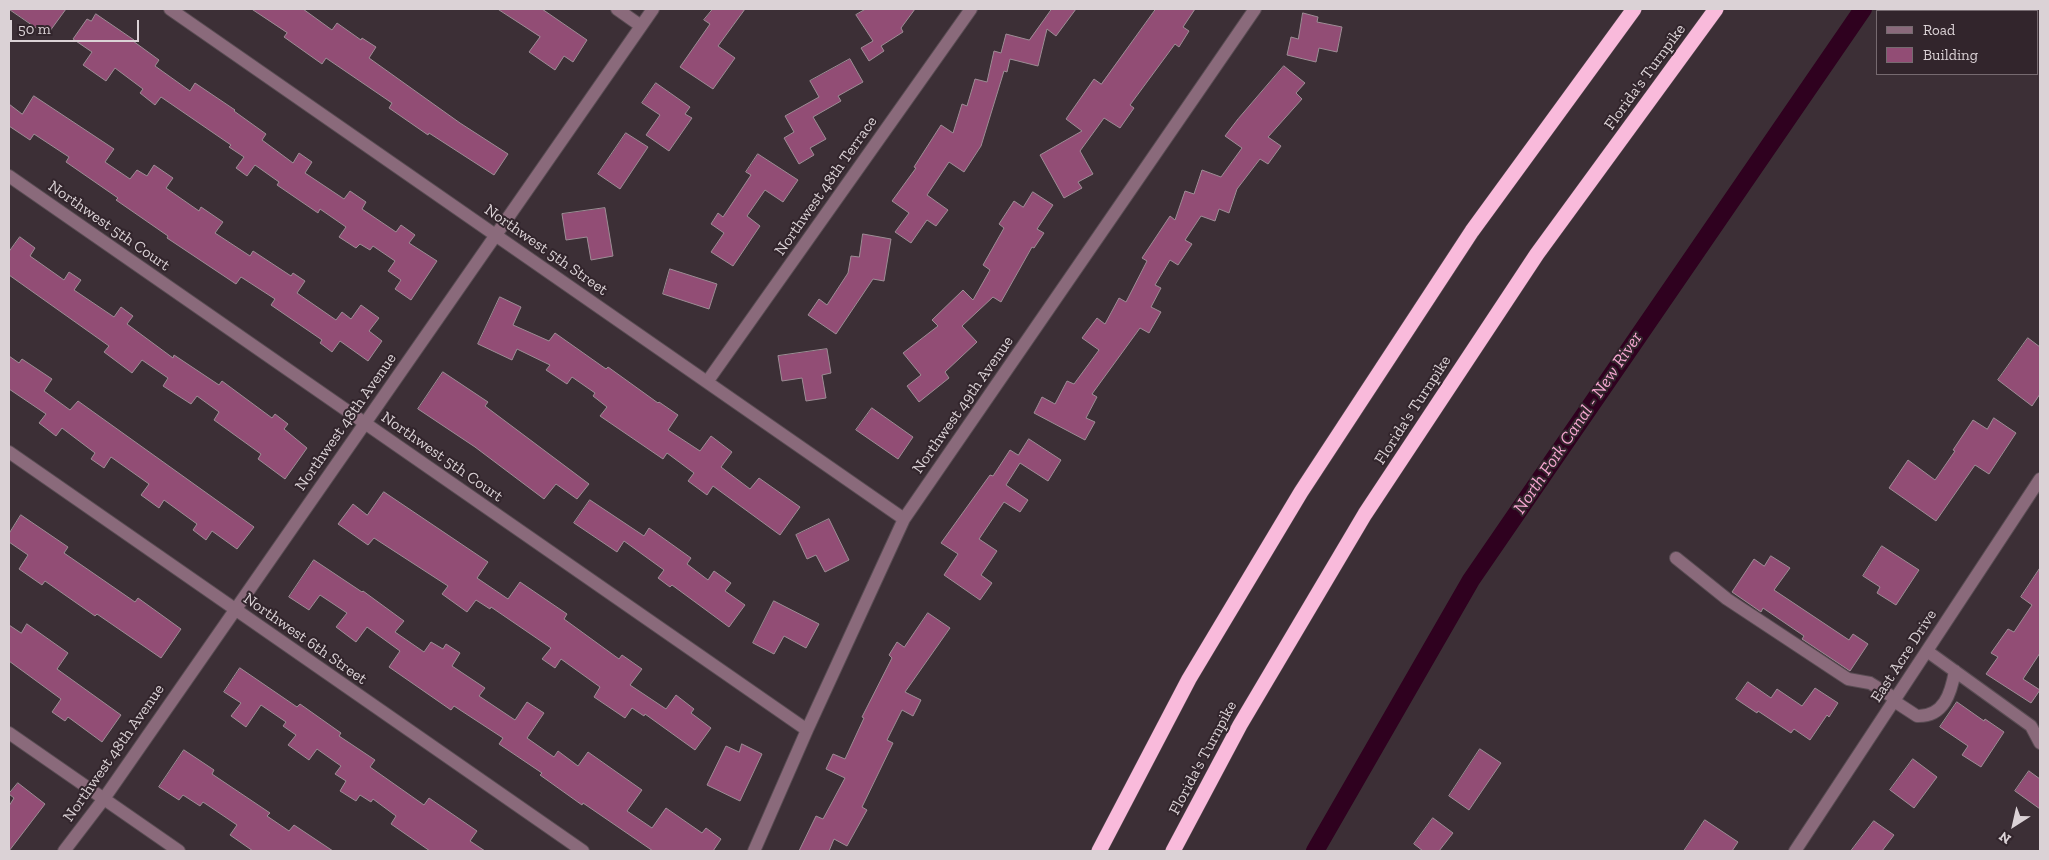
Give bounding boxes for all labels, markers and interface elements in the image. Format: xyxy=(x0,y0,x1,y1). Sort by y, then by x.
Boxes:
scale bar xyxy=(12,10,141,42)
legend xyxy=(1876,10,2039,75)
text: 50 m xyxy=(18,20,51,38)
street label: Florida's Turnpike xyxy=(1600,20,1690,134)
text: Road xyxy=(1923,21,1955,39)
text: Building xyxy=(1923,46,1978,64)
street label: Northwest 48th Terrace xyxy=(771,113,881,259)
street label: Northwest 5th Court xyxy=(44,177,174,275)
street label: Northwest 5th Street xyxy=(481,200,611,300)
water label: North Fork Canal - New River xyxy=(1509,328,1647,518)
street label: Northwest 49th Avenue xyxy=(908,333,1018,477)
street label: Northwest 48th Avenue xyxy=(291,349,401,495)
street label: Florida's Turnpike xyxy=(1371,352,1455,468)
street label: Northwest 5th Court xyxy=(377,408,507,506)
street label: Northwest 6th Street xyxy=(240,589,370,689)
street label: East Acre Drive xyxy=(1867,606,1941,706)
street label: Northwest 48th Avenue xyxy=(59,680,169,826)
street label: Florida's Turnpike xyxy=(1165,698,1241,818)
north arrow xyxy=(1989,800,2039,850)
text: N xyxy=(1996,828,2014,848)

